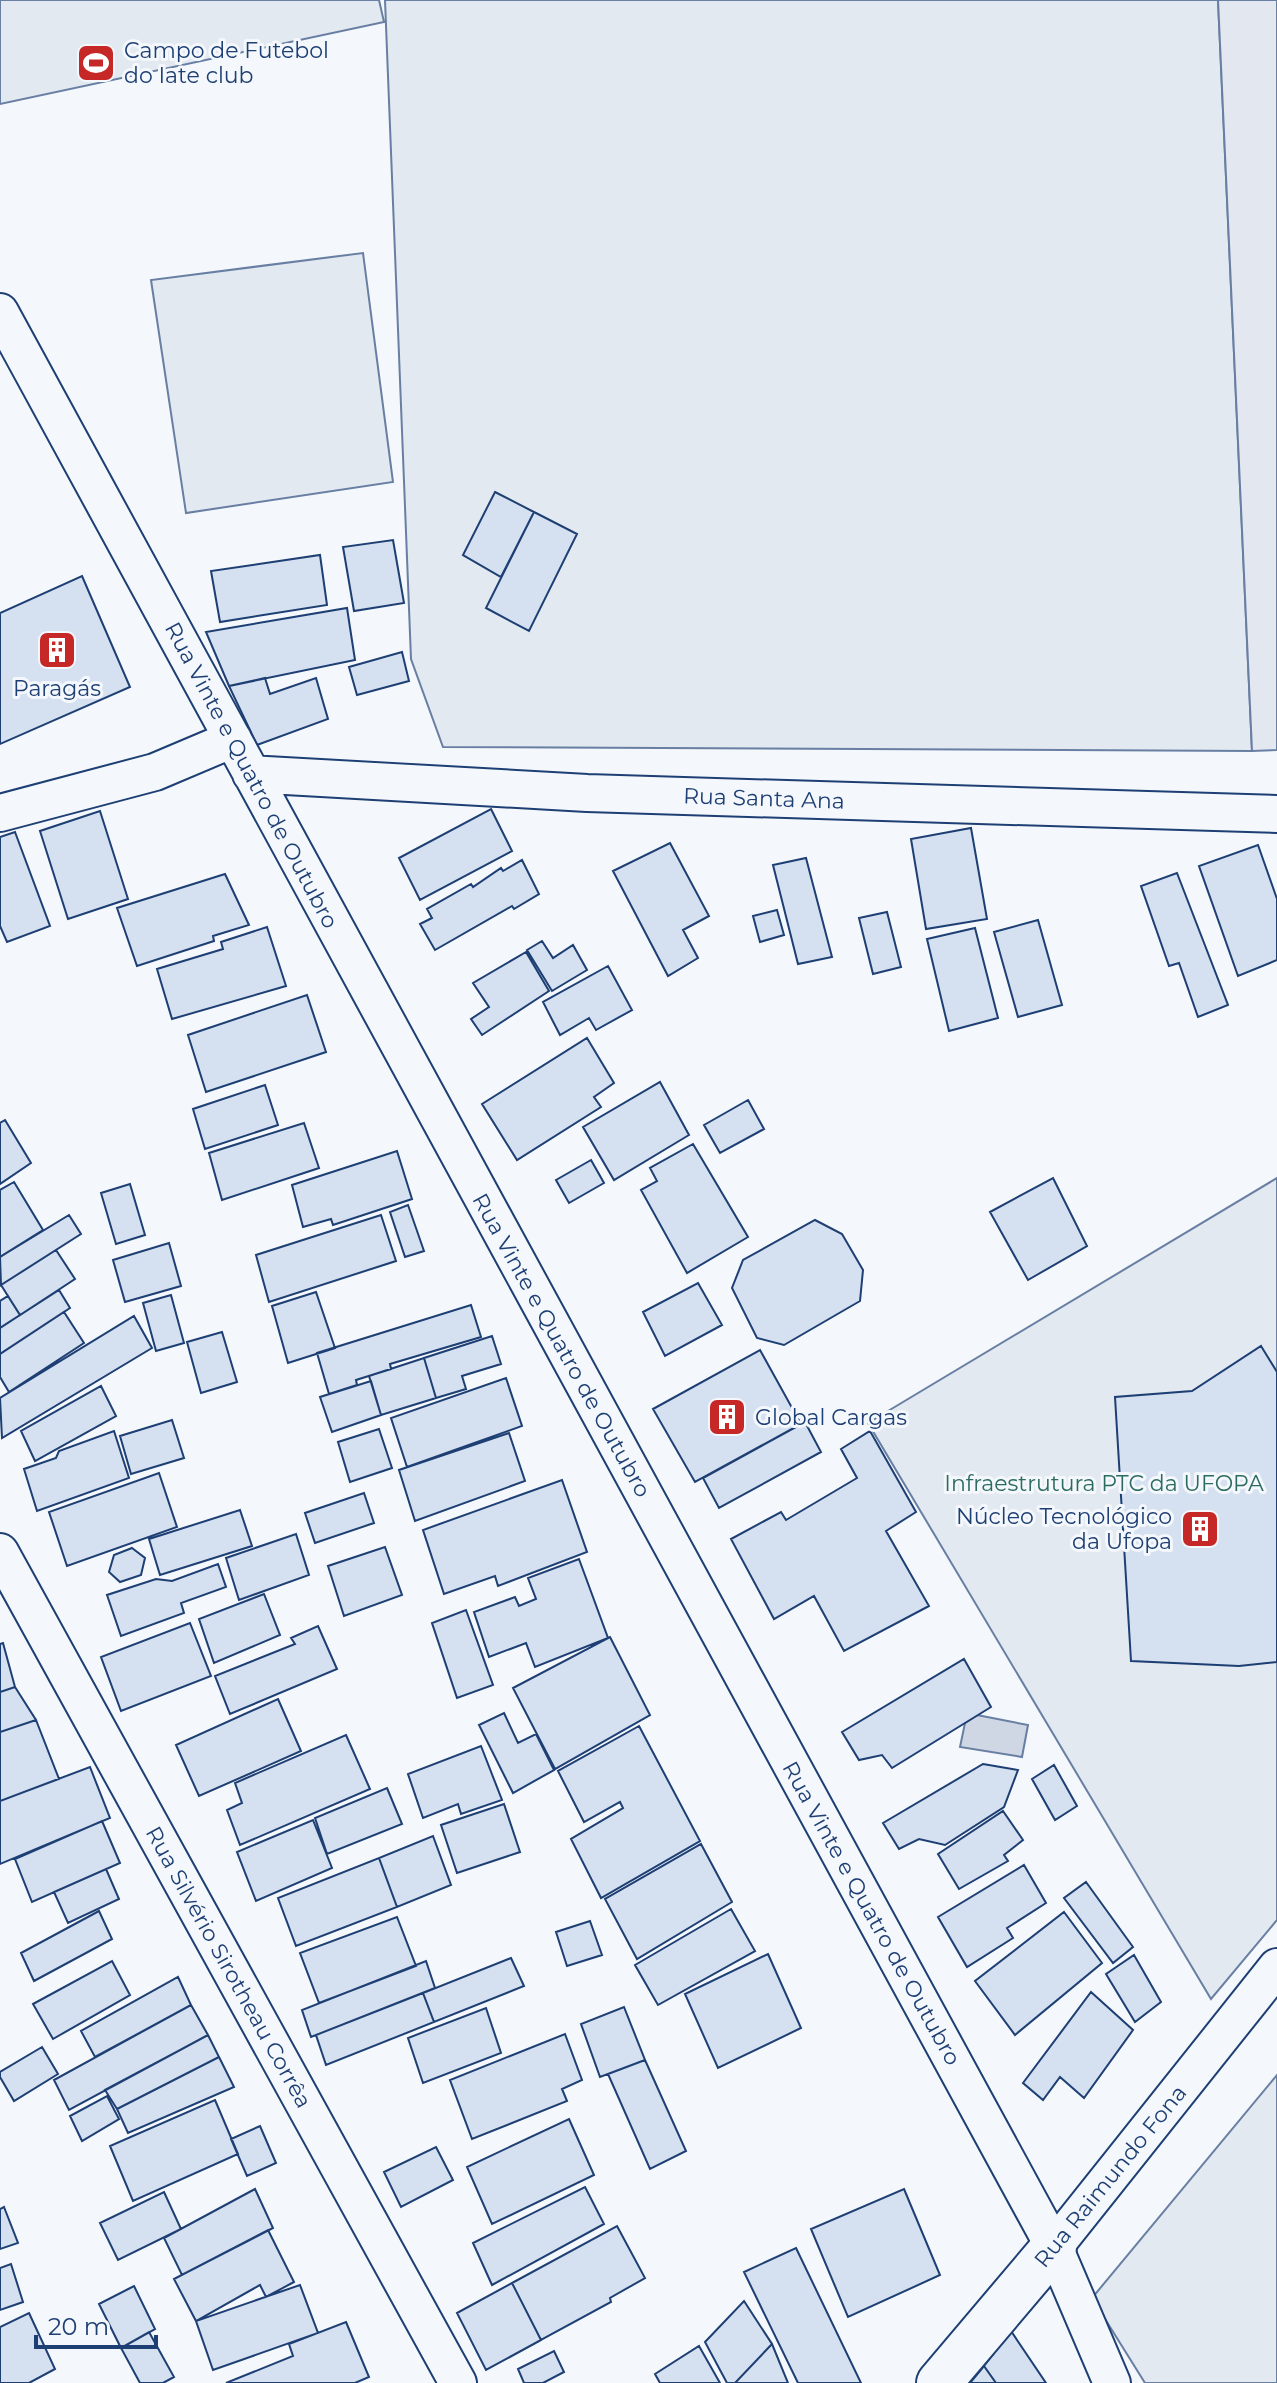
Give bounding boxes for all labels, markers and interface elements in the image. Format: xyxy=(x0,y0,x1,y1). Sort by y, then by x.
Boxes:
place label: Campo de Futebol do Iate club xyxy=(124,37,329,89)
sports icon: Campo de Futebol do Iate club xyxy=(75,42,117,84)
street label: Rua Vinte e Quatro de Outubro xyxy=(159,617,344,933)
building icon: Paragás xyxy=(36,629,78,671)
place label: Paragás xyxy=(13,675,101,702)
street label: Rua Santa Ana xyxy=(683,782,845,815)
street label: Rua Vinte e Quatro de Outubro xyxy=(467,1189,657,1502)
building icon: Global Cargas xyxy=(706,1396,748,1438)
place label: Global Cargas xyxy=(755,1404,907,1431)
park label: Infraestrutura PTC da UFOPA xyxy=(944,1470,1264,1497)
place label: Núcleo Tecnológico da Ufopa xyxy=(956,1503,1172,1555)
building icon: Núcleo Tecnológico da Ufopa xyxy=(1179,1508,1221,1550)
street label: Rua Vinte e Quatro de Outubro xyxy=(777,1757,967,2070)
street label: Rua Silvério Sirotheau Corrêa xyxy=(140,1822,317,2113)
street label: Rua Raimundo Fona xyxy=(1029,2080,1192,2273)
scale bar xyxy=(36,2299,156,2349)
text: 20 m xyxy=(48,2312,109,2341)

